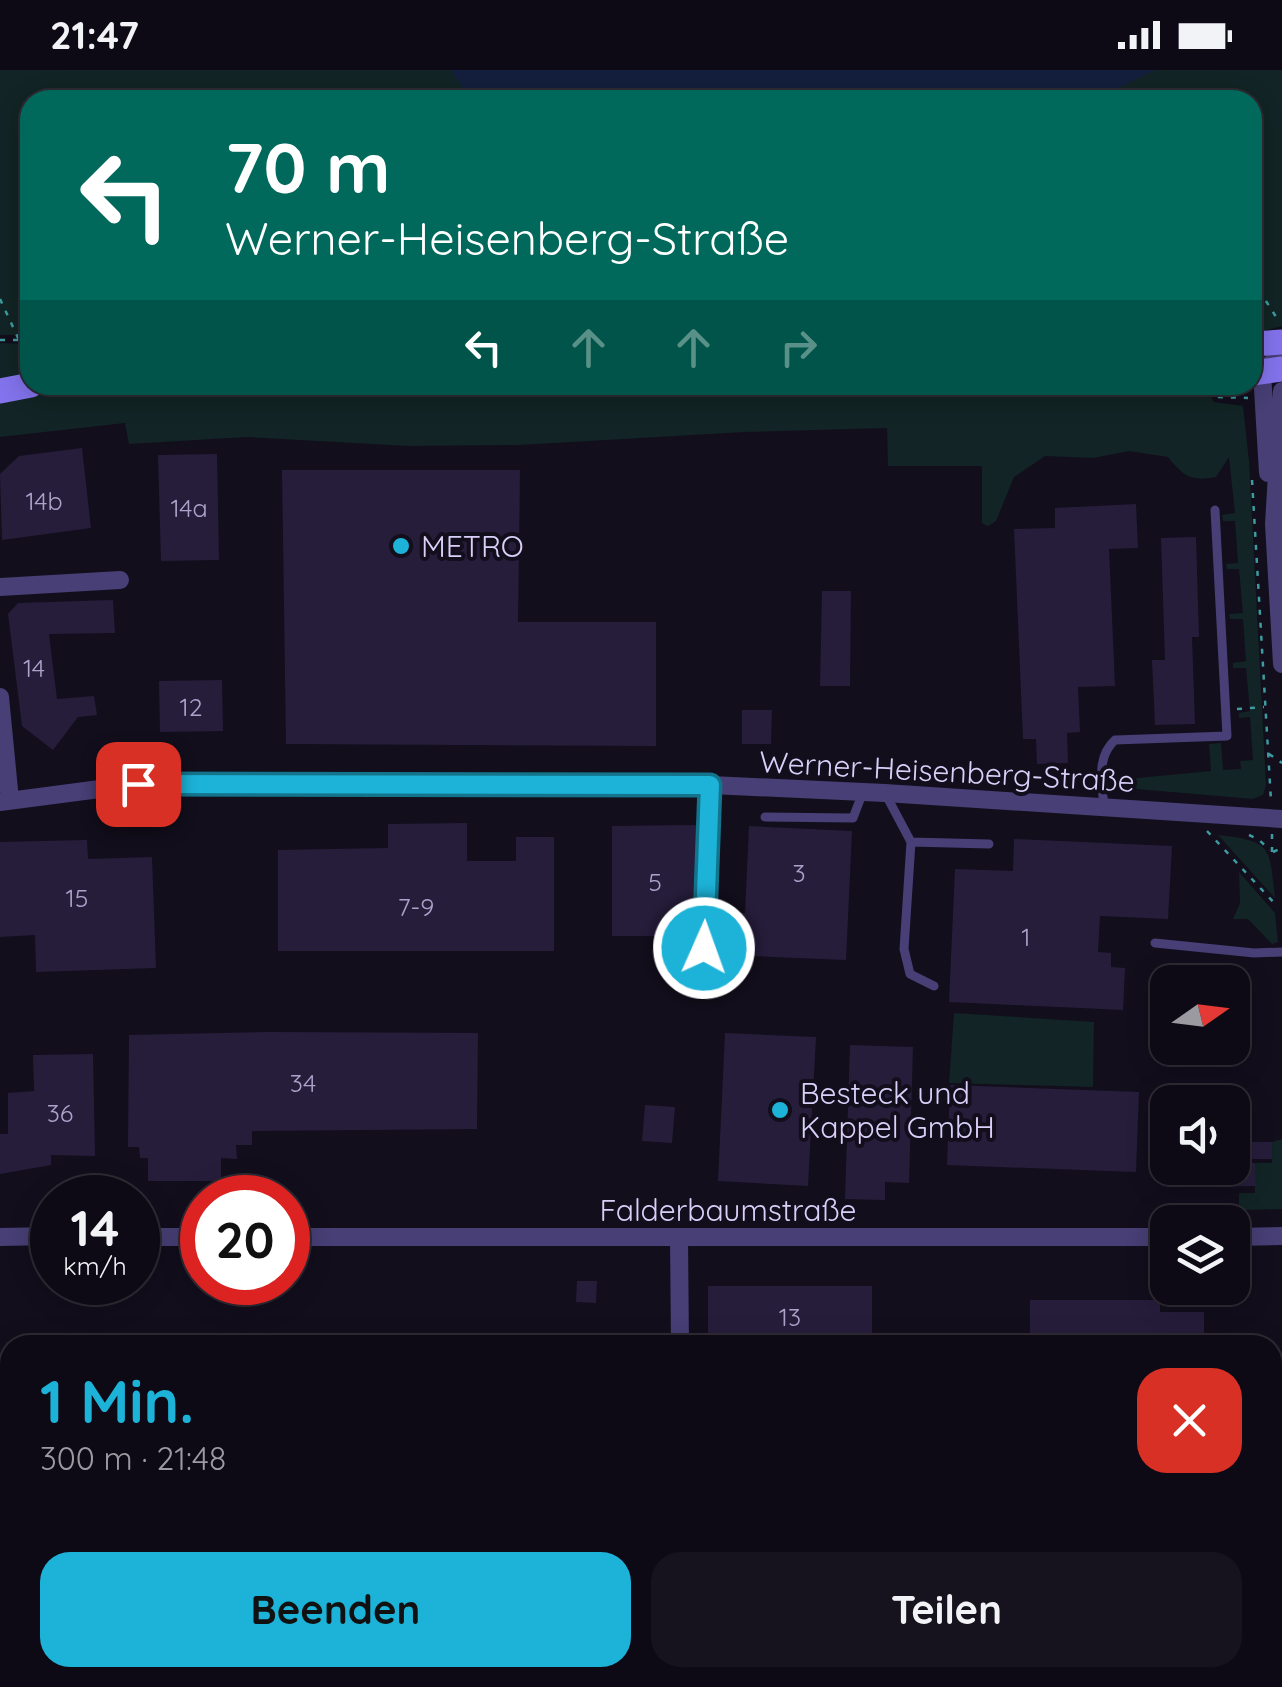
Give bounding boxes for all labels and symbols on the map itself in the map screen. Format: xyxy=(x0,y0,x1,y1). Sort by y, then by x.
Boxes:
house number: 14b xyxy=(25,485,63,516)
house number: 14a xyxy=(170,492,208,523)
place label: METRO xyxy=(421,527,524,565)
marker: METRO xyxy=(390,535,412,557)
house number: 14 xyxy=(23,652,45,683)
house number: 12 xyxy=(179,691,203,722)
pin xyxy=(96,742,181,827)
street label: Werner-Heisenberg-Straße xyxy=(758,742,1136,800)
house number: 3 xyxy=(792,857,806,888)
house number: 5 xyxy=(648,866,662,897)
house number: 15 xyxy=(66,882,88,913)
house number: 7-9 xyxy=(398,891,434,922)
position arrow xyxy=(652,896,756,1000)
house number: 1 xyxy=(1021,921,1031,952)
north arrow xyxy=(1150,965,1250,1065)
house number: 34 xyxy=(290,1067,316,1098)
place label: Besteck und Kappel GmbH xyxy=(800,1074,995,1146)
house number: 36 xyxy=(47,1097,73,1128)
marker: Besteck und Kappel GmbH xyxy=(769,1099,791,1121)
speed limit sign: 20 xyxy=(180,1175,310,1305)
street label: Falderbaumstraße xyxy=(599,1191,857,1229)
house number: 13 xyxy=(779,1301,801,1332)

